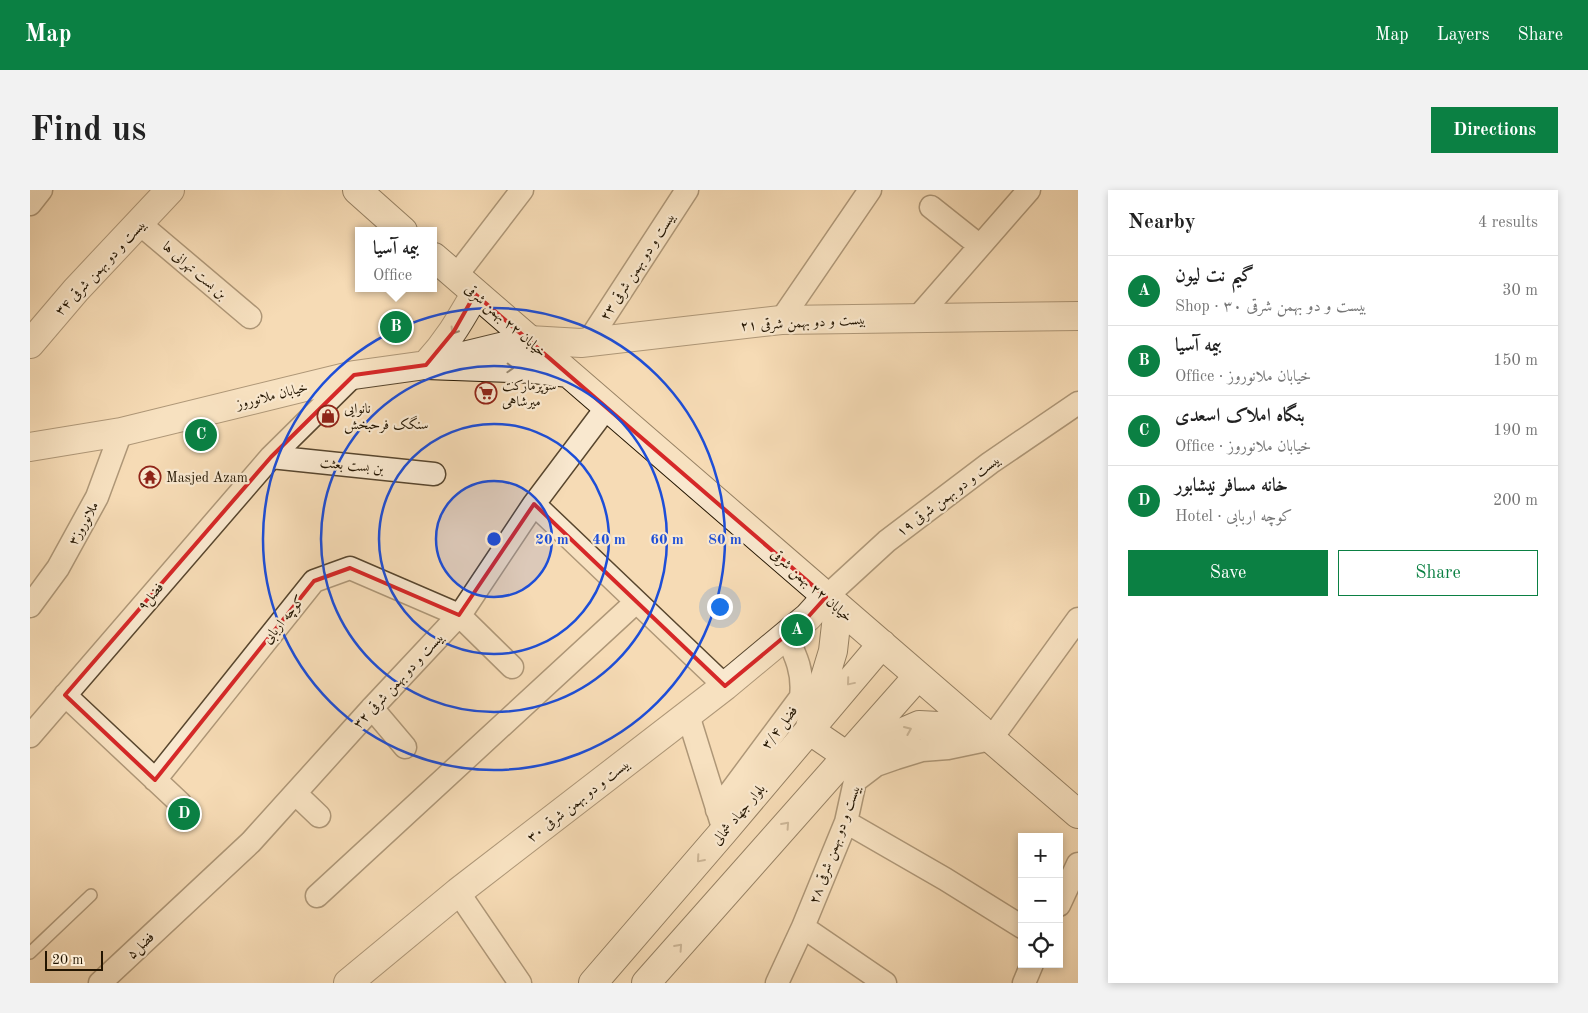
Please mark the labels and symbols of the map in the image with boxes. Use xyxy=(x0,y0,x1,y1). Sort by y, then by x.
street label: بیست و دو بهمن شرقی ۲۳ xyxy=(598,210,680,324)
street label: بیست و دو بهمن شرقی ۳۴ xyxy=(53,217,150,320)
street label: بن بست تهرانی ها xyxy=(158,239,229,304)
street label: خیابان ۲۲ بهمن شرقی xyxy=(461,282,549,361)
pin: B xyxy=(380,308,412,346)
street label: بیست و دو بهمن شرقی ۲۱ xyxy=(740,313,866,335)
one-way arrow xyxy=(450,326,460,335)
one-way arrow xyxy=(506,362,514,373)
place label: سوپرمارکت میرشاهی xyxy=(502,379,556,410)
street label: خیابان ملانوروز xyxy=(233,380,310,413)
supermarket icon: سوپرمارکت میرشاهی xyxy=(474,381,498,405)
place label: نانوایی سنگک فرحبخش xyxy=(344,402,429,434)
shop icon: نانوایی سنگک فرحبخش xyxy=(316,404,340,428)
pin: C xyxy=(185,416,217,454)
street label: بیست و دو بهمن شرقی ۱۹ xyxy=(894,452,1004,541)
street label: بن بست بعثت xyxy=(319,456,385,477)
temple icon: Masjed Azam xyxy=(138,465,162,489)
place label: Masjed Azam xyxy=(166,471,248,485)
street label: ملانوروز۳ xyxy=(66,499,102,548)
centre of rings xyxy=(485,530,503,548)
text: 20 m xyxy=(535,533,569,548)
text: 40 m xyxy=(592,533,626,548)
text: 60 m xyxy=(650,533,684,548)
text: 80 m xyxy=(708,533,742,548)
street label: خیابان ۲۲ بهمن شرقی xyxy=(767,547,855,626)
street label: فضل۹ xyxy=(135,580,169,615)
street label: کوچه اربابی xyxy=(260,593,309,648)
your location xyxy=(707,594,733,620)
pin: A xyxy=(781,611,813,649)
street label: بیست و دو بهمن شرقی ۳۲ xyxy=(351,630,448,733)
one-way arrow xyxy=(847,676,856,685)
street label: فضل ۳/۴ xyxy=(759,703,803,754)
one-way arrow xyxy=(903,725,912,736)
street label: بیست و دو بهمن شرقی ۳۰ xyxy=(525,757,634,847)
street label: بلوار جهاد شمالی xyxy=(710,781,769,848)
street label: بیست و دو بهمن شرقی ۲۸ xyxy=(807,783,865,906)
pin: D xyxy=(168,795,200,833)
one-way arrow xyxy=(781,821,790,830)
one-way arrow xyxy=(697,854,706,863)
street label: فضل۵ xyxy=(124,930,159,964)
one-way arrow xyxy=(673,943,682,952)
scale bar xyxy=(45,948,102,971)

